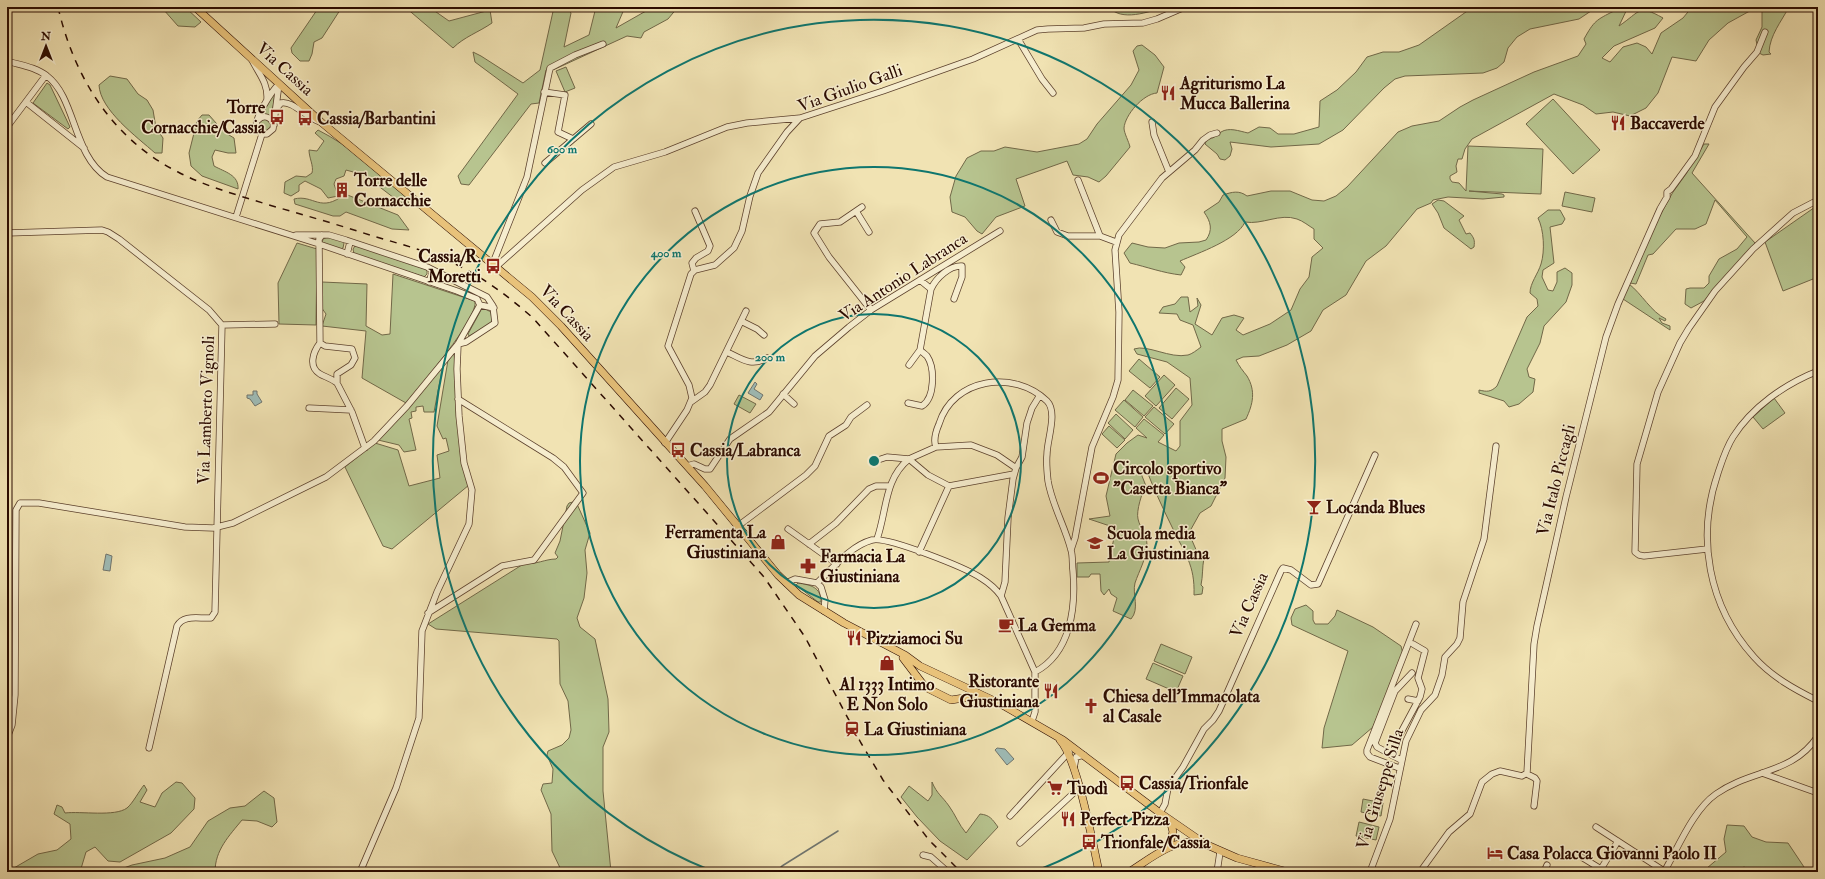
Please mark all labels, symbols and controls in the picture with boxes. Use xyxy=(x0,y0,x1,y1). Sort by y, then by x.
north arrow xyxy=(26,26,66,66)
text: N xyxy=(40,30,52,43)
street label: Via Cassia xyxy=(252,38,319,101)
street label: Via Giulio Galli xyxy=(795,59,906,117)
place label: Agriturismo La Mucca Ballerina xyxy=(1179,73,1291,114)
restaurant icon: Agriturismo La Mucca Ballerina xyxy=(1159,84,1177,102)
place label: Torre Cornacchie/Cassia xyxy=(141,97,266,138)
bus stop icon: Torre Cornacchie/Cassia xyxy=(268,108,286,126)
place label: Cassia/Barbantini xyxy=(317,108,436,129)
bus stop icon: Cassia/Barbantini xyxy=(296,109,314,127)
place label: Baccaverde xyxy=(1630,113,1705,134)
restaurant icon: Baccaverde xyxy=(1609,114,1627,132)
text: 600 m xyxy=(547,142,578,157)
place label: Torre delle Cornacchie xyxy=(353,170,432,211)
building icon: Torre delle Cornacchie xyxy=(333,181,351,199)
street label: Via Antonio Labranca xyxy=(835,227,972,326)
place label: Cassia/R. Moretti xyxy=(418,246,481,287)
text: 400 m xyxy=(650,246,682,261)
bus stop icon: Cassia/R. Moretti xyxy=(484,257,502,275)
street label: Via Cassia xyxy=(536,280,599,346)
street label: Via Lamberto Vignoli xyxy=(193,335,219,485)
text: 200 m xyxy=(755,350,786,365)
street label: Via Italo Piccagli xyxy=(1532,421,1580,538)
place label: Cassia/Labranca xyxy=(690,440,801,461)
bus stop icon: Cassia/Labranca xyxy=(669,441,687,459)
centre of rings xyxy=(867,454,881,468)
place label: Circolo sportivo "Casetta Bianca" xyxy=(1113,458,1228,499)
sports icon: Circolo sportivo "Casetta Bianca" xyxy=(1092,469,1110,487)
place label: Locanda Blues xyxy=(1326,497,1425,518)
bar icon: Locanda Blues xyxy=(1305,498,1323,516)
place label: Ferramenta La Giustiniana xyxy=(665,522,767,563)
place label: Scuola media La Giustiniana xyxy=(1107,523,1210,564)
shop icon: Ferramenta La Giustiniana xyxy=(769,533,787,551)
school or university icon: Scuola media La Giustiniana xyxy=(1086,534,1104,552)
place label: Farmacia La Giustiniana xyxy=(820,546,906,587)
pharmacy icon: Farmacia La Giustiniana xyxy=(799,557,817,575)
street label: Via Cassia xyxy=(1225,568,1273,641)
place label: La Gemma xyxy=(1018,615,1097,636)
cafe icon: La Gemma xyxy=(997,616,1015,634)
place label: Pizziamoci Su xyxy=(866,628,963,649)
restaurant icon: Pizziamoci Su xyxy=(845,629,863,647)
shop icon: Al 1333 Intimo E Non Solo xyxy=(878,654,896,672)
place label: Ristorante Giustiniana xyxy=(960,671,1040,712)
place label: Al 1333 Intimo E Non Solo xyxy=(839,674,934,715)
restaurant icon: Ristorante Giustiniana xyxy=(1042,682,1060,700)
place label: Chiesa dell'Immacolata al Casale xyxy=(1103,686,1261,727)
church icon: Chiesa dell'Immacolata al Casale xyxy=(1082,697,1100,715)
place label: La Giustiniana xyxy=(864,719,967,740)
station icon: La Giustiniana xyxy=(843,720,861,738)
street label: Via Giuseppe Silla xyxy=(1352,725,1410,852)
place label: Cassia/Trionfale xyxy=(1139,773,1249,794)
bus stop icon: Cassia/Trionfale xyxy=(1118,774,1136,792)
place label: Tuodì xyxy=(1066,778,1108,799)
supermarket icon: Tuodì xyxy=(1046,779,1064,797)
place label: Perfect Pizza xyxy=(1080,809,1170,830)
restaurant icon: Perfect Pizza xyxy=(1059,810,1077,828)
place label: Trionfale/Cassia xyxy=(1100,832,1211,853)
bus stop icon: Trionfale/Cassia xyxy=(1080,833,1098,851)
place label: Casa Polacca Giovanni Paolo II xyxy=(1507,843,1717,864)
hotel icon: Casa Polacca Giovanni Paolo II xyxy=(1486,844,1504,862)

